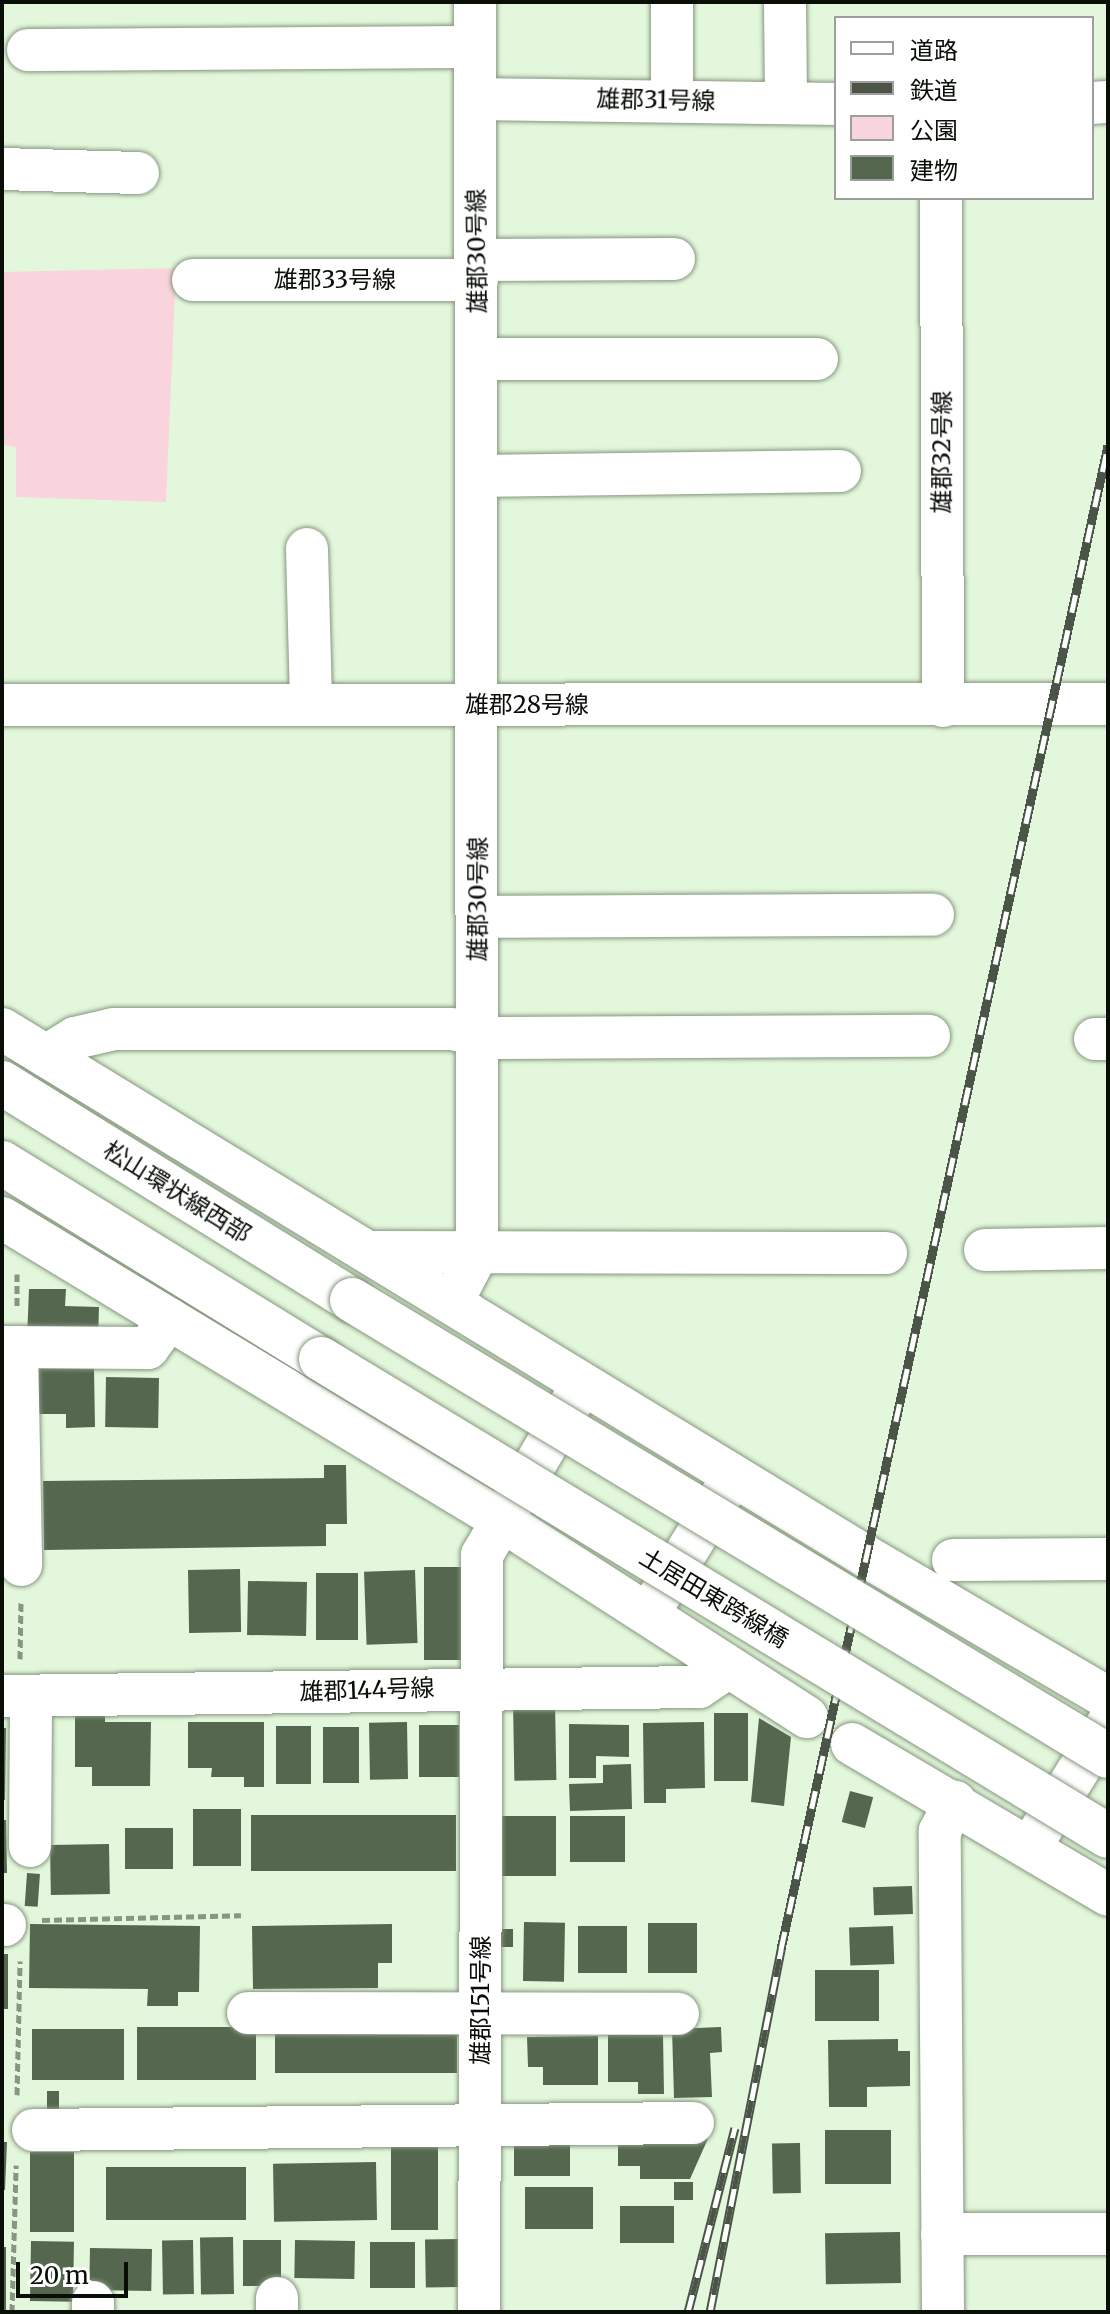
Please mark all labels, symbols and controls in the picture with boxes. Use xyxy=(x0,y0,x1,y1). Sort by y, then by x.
legend xyxy=(834,16,1094,200)
text: 道路 xyxy=(910,35,958,66)
text: 鉄道 xyxy=(910,75,958,106)
street label: 雄郡31号線 xyxy=(596,85,716,115)
text: 公園 xyxy=(910,115,958,146)
text: 建物 xyxy=(910,155,958,186)
street label: 雄郡30号線 xyxy=(462,188,492,314)
street label: 雄郡33号線 xyxy=(274,266,396,294)
street label: 雄郡32号線 xyxy=(928,390,956,514)
street label: 雄郡28号線 xyxy=(465,691,589,719)
street label: 雄郡30号線 xyxy=(464,837,492,961)
street label: 松山環状線西部 xyxy=(98,1135,256,1249)
street label: 土居田東跨線橋 xyxy=(635,1542,793,1654)
street label: 雄郡144号線 xyxy=(299,1673,435,1707)
street label: 雄郡151号線 xyxy=(467,1935,495,2065)
scale bar xyxy=(20,2246,132,2296)
text: 20 m xyxy=(30,2260,89,2291)

